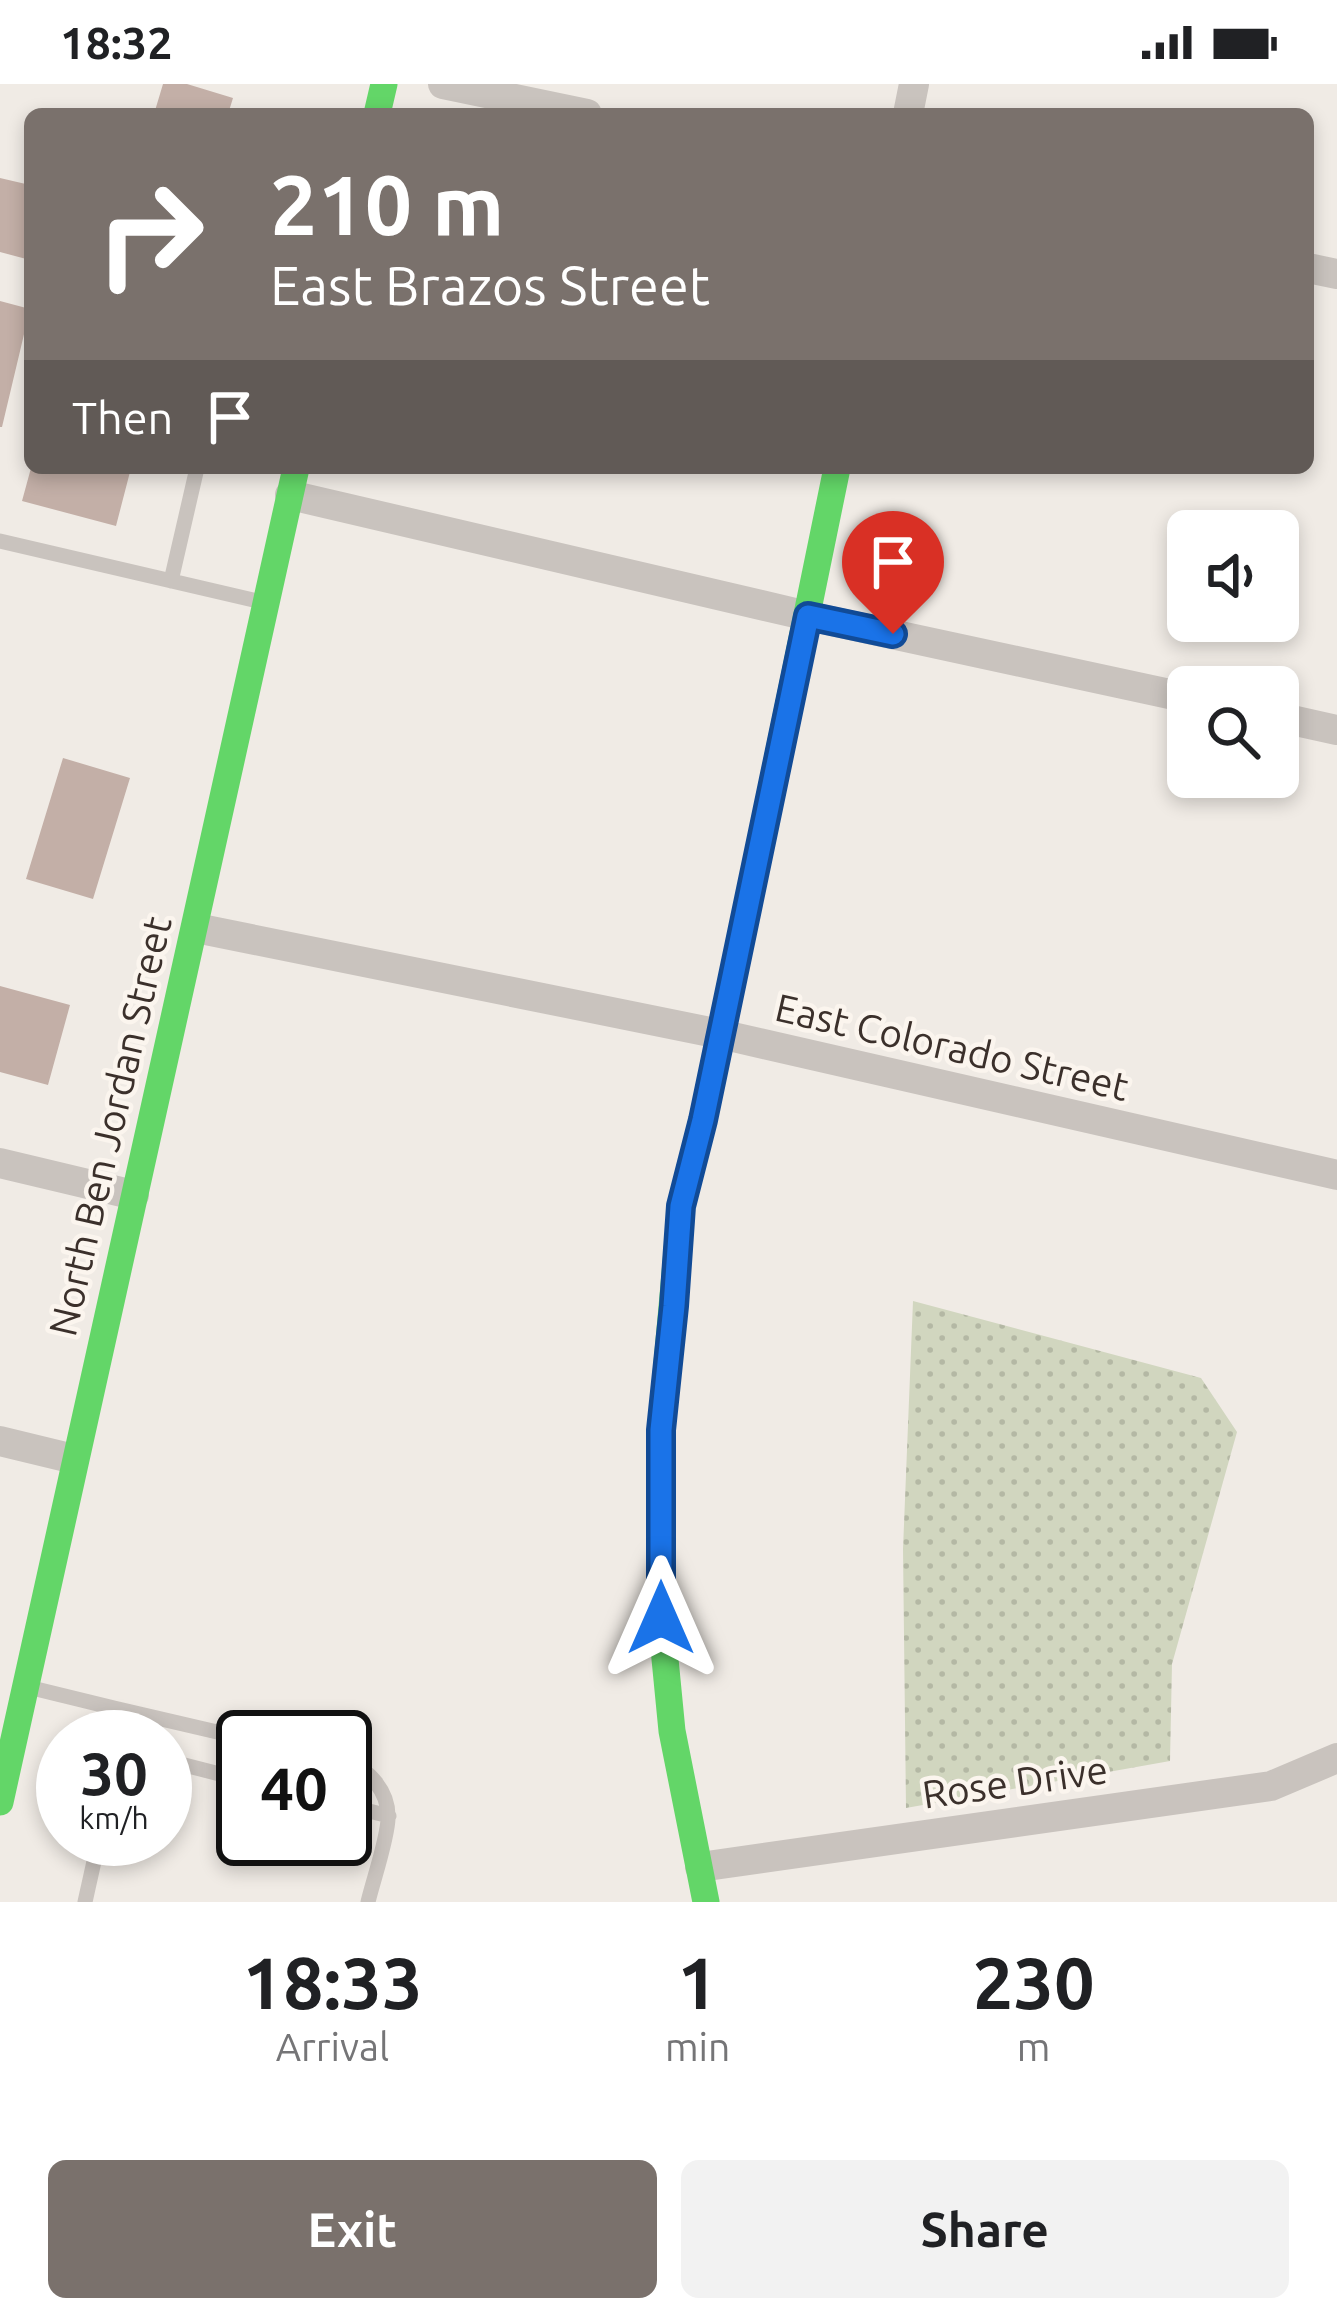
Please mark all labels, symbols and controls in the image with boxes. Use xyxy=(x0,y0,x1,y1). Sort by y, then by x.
text: 18:32 xyxy=(60,17,173,68)
icon: right xyxy=(72,156,228,312)
text: 210 m xyxy=(270,157,504,251)
text: East Brazos Street xyxy=(270,255,710,315)
icon: arrive xyxy=(197,384,263,450)
text: Then xyxy=(72,392,173,443)
map controls xyxy=(1167,510,1299,798)
button: sound xyxy=(1167,510,1299,642)
pin xyxy=(842,511,944,634)
icon: arrive xyxy=(860,529,926,595)
button: search xyxy=(1167,666,1299,798)
street label: North Ben Jordan Street xyxy=(40,912,179,1340)
street label: East Colorado Street xyxy=(771,985,1133,1108)
position arrow xyxy=(598,1555,724,1681)
speed limit sign: 40 xyxy=(216,1710,372,1866)
text: 30 xyxy=(80,1739,148,1806)
street label: Rose Drive xyxy=(920,1747,1110,1816)
text: km/h xyxy=(79,1801,149,1835)
text: 18:33 xyxy=(242,1942,423,2023)
text: 1 xyxy=(677,1942,718,2023)
text: 230 xyxy=(973,1942,1095,2023)
text: Arrival xyxy=(276,2025,389,2068)
text: min xyxy=(665,2025,730,2068)
text: m xyxy=(1017,2025,1050,2068)
button: Exit xyxy=(48,2160,657,2298)
button: Share xyxy=(681,2160,1289,2298)

